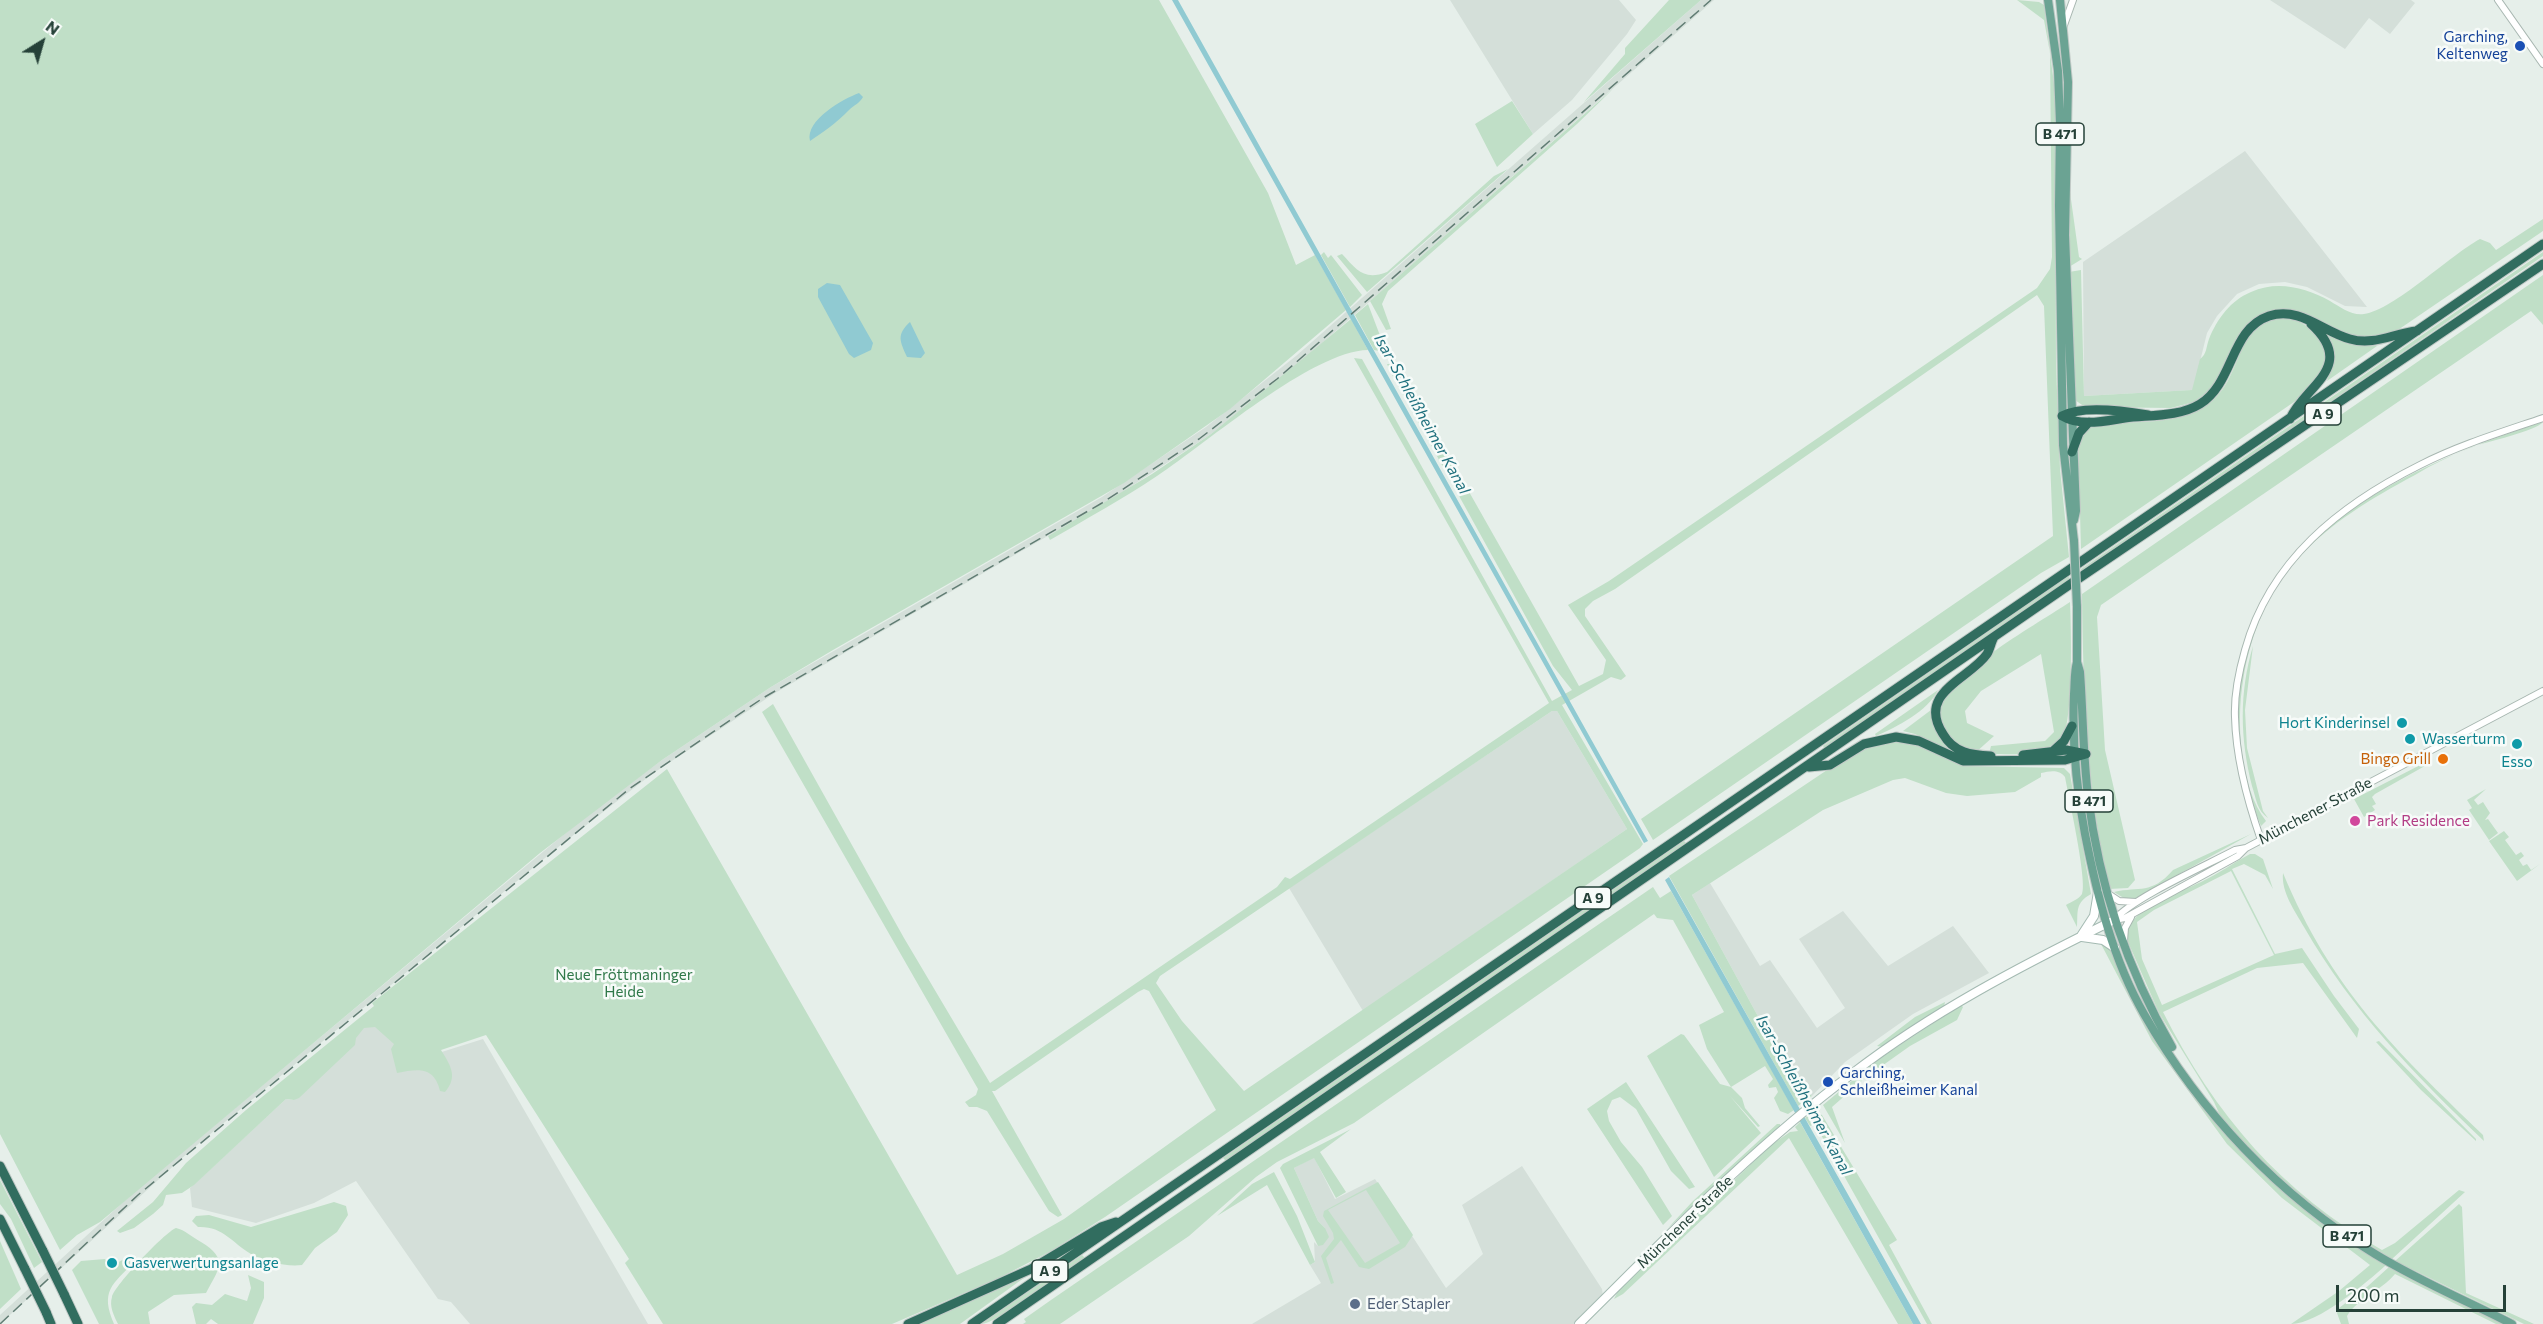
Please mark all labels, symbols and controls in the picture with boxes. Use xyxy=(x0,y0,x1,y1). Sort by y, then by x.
north arrow xyxy=(12,12,72,72)
text: N xyxy=(43,16,64,38)
place label: Garching, Keltenweg xyxy=(2437,28,2508,63)
marker: Garching, Keltenweg xyxy=(2513,39,2527,53)
road number: B 471 xyxy=(2036,123,2084,145)
water label: Isar-Schleißheimer Kanal xyxy=(1370,330,1474,498)
road number: A 9 xyxy=(2305,403,2341,425)
place label: Hort Kinderinsel xyxy=(2279,714,2390,732)
marker: Hort Kinderinsel xyxy=(2395,716,2409,730)
place label: Wasserturm xyxy=(2422,730,2505,748)
marker: Wasserturm xyxy=(2403,732,2417,746)
marker: Esso xyxy=(2510,737,2524,751)
place label: Bingo Grill xyxy=(2361,750,2431,768)
marker: Bingo Grill xyxy=(2436,752,2450,766)
place label: Esso xyxy=(2501,753,2533,771)
street label: Münchener Straße xyxy=(2255,773,2375,849)
road number: B 471 xyxy=(2065,790,2113,812)
place label: Park Residence xyxy=(2367,812,2470,830)
marker: Park Residence xyxy=(2348,814,2362,828)
road number: A 9 xyxy=(1575,887,1611,909)
park label: Neue Fröttmaninger Heide xyxy=(555,966,693,1001)
water label: Isar-Schleißheimer Kanal xyxy=(1752,1011,1856,1179)
place label: Garching, Schleißheimer Kanal xyxy=(1840,1064,1978,1099)
marker: Garching, Schleißheimer Kanal xyxy=(1821,1075,1835,1089)
street label: Münchener Straße xyxy=(1633,1172,1737,1272)
road number: B 471 xyxy=(2323,1225,2371,1247)
place label: Gasverwertungsanlage xyxy=(124,1254,279,1272)
marker: Gasverwertungsanlage xyxy=(105,1256,119,1270)
road number: A 9 xyxy=(1032,1260,1068,1282)
scale bar xyxy=(2339,1273,2508,1311)
text: 200 m xyxy=(2347,1284,2400,1306)
place label: Eder Stapler xyxy=(1367,1295,1451,1313)
marker: Eder Stapler xyxy=(1348,1297,1362,1311)

